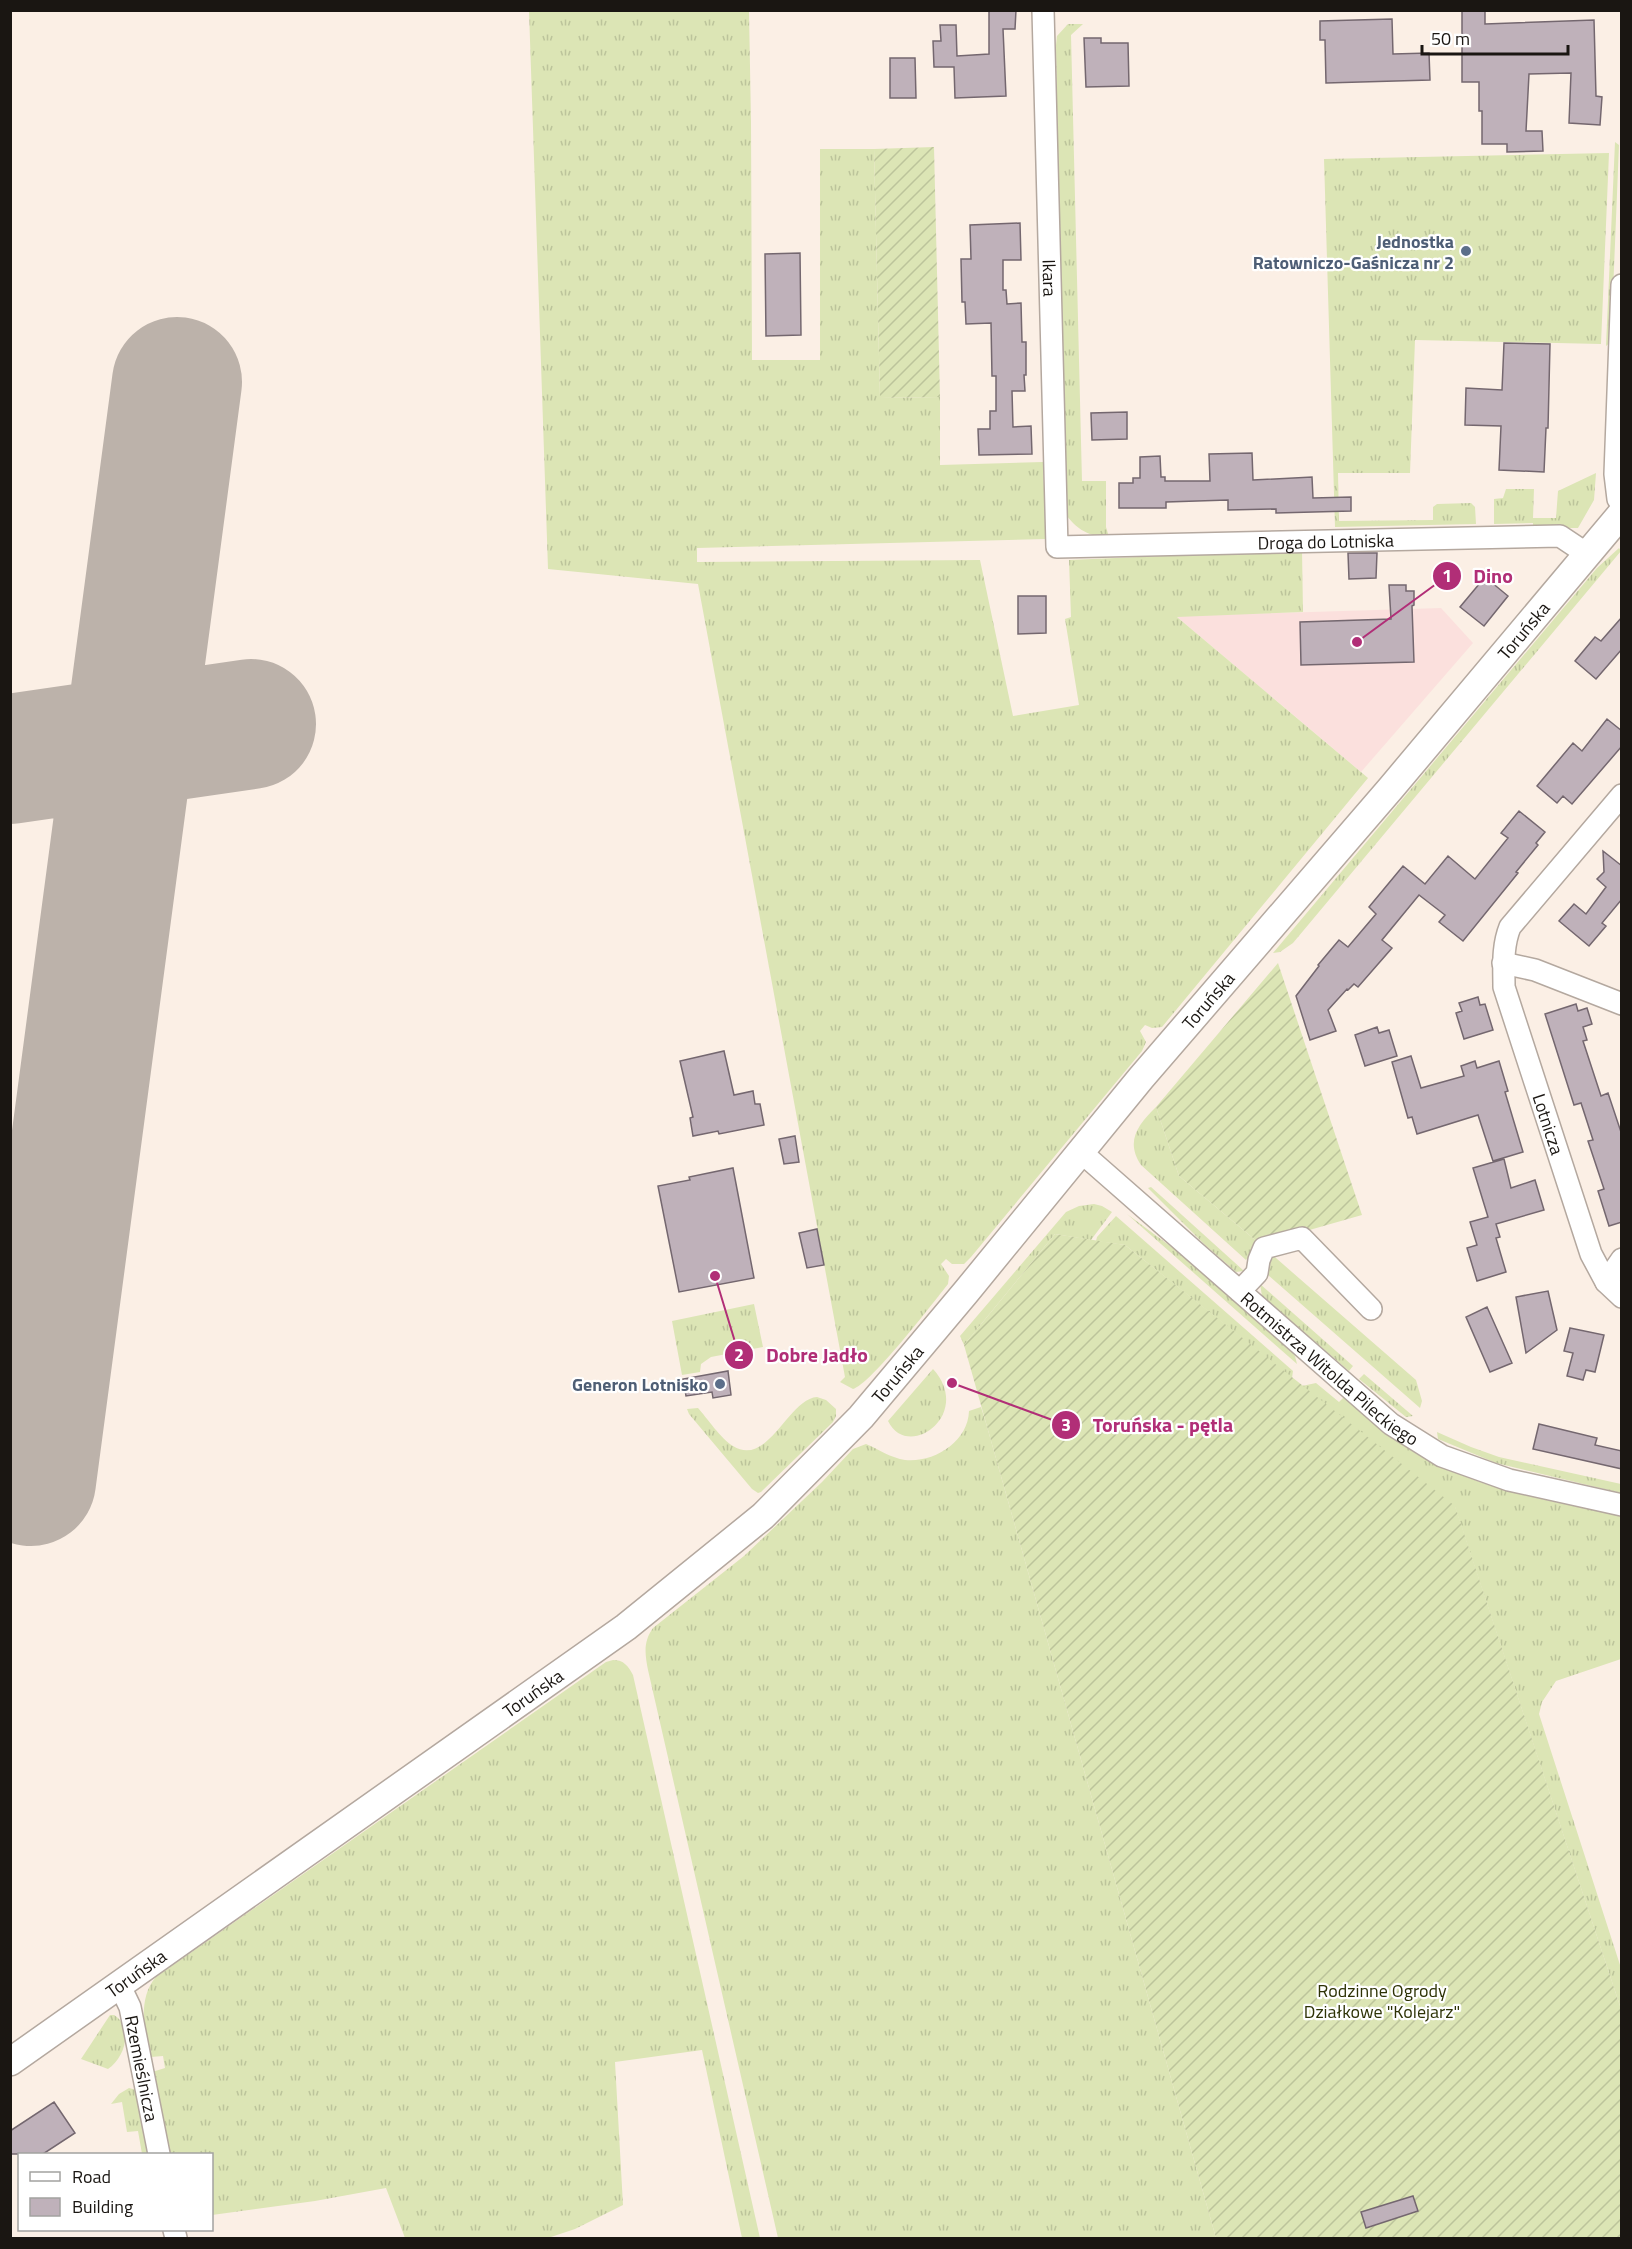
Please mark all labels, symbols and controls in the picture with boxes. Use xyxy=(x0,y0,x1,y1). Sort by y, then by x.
scale bar xyxy=(1422,18,1568,56)
text: 50 m xyxy=(1431,25,1470,52)
place label: Jednostka Ratowniczo-Gaśnicza nr 2 xyxy=(1253,228,1454,276)
marker: Jednostka Ratowniczo-Gaśnicza nr 2 xyxy=(1459,244,1473,258)
street label: Ikara xyxy=(1036,259,1064,297)
street label: Droga do Lotniska xyxy=(1257,526,1394,556)
callout: Dino xyxy=(1432,557,1525,595)
text: Dino xyxy=(1473,560,1513,591)
text: 1 xyxy=(1442,562,1452,589)
street label: Toruńska xyxy=(1491,595,1556,666)
street label: Toruńska xyxy=(1175,965,1241,1035)
street label: Lotnicza xyxy=(1526,1090,1571,1158)
street label: Rotmistrza Witolda Pileckiego xyxy=(1235,1285,1424,1452)
callout: Dobre Jadło xyxy=(724,1336,880,1374)
text: Dobre Jadło xyxy=(766,1339,868,1370)
street label: Toruńska xyxy=(865,1339,930,1409)
text: 2 xyxy=(734,1341,744,1368)
place label: Generon Lotnisko xyxy=(572,1371,708,1398)
marker: Generon Lotnisko xyxy=(713,1377,727,1391)
callout: Toruńska - pętla xyxy=(1051,1406,1245,1444)
text: Toruńska - pętla xyxy=(1093,1409,1233,1440)
text: 3 xyxy=(1061,1411,1071,1438)
street label: Toruńska xyxy=(497,1662,569,1724)
street label: Toruńska xyxy=(100,1942,172,2004)
park label: Rodzinne Ogrody Działkowe "Kolejarz" xyxy=(1304,1977,1460,2025)
street label: Rzemieślnicza xyxy=(118,2013,166,2124)
legend xyxy=(18,2153,213,2231)
text: Road xyxy=(72,2163,111,2190)
text: Building xyxy=(72,2193,133,2220)

